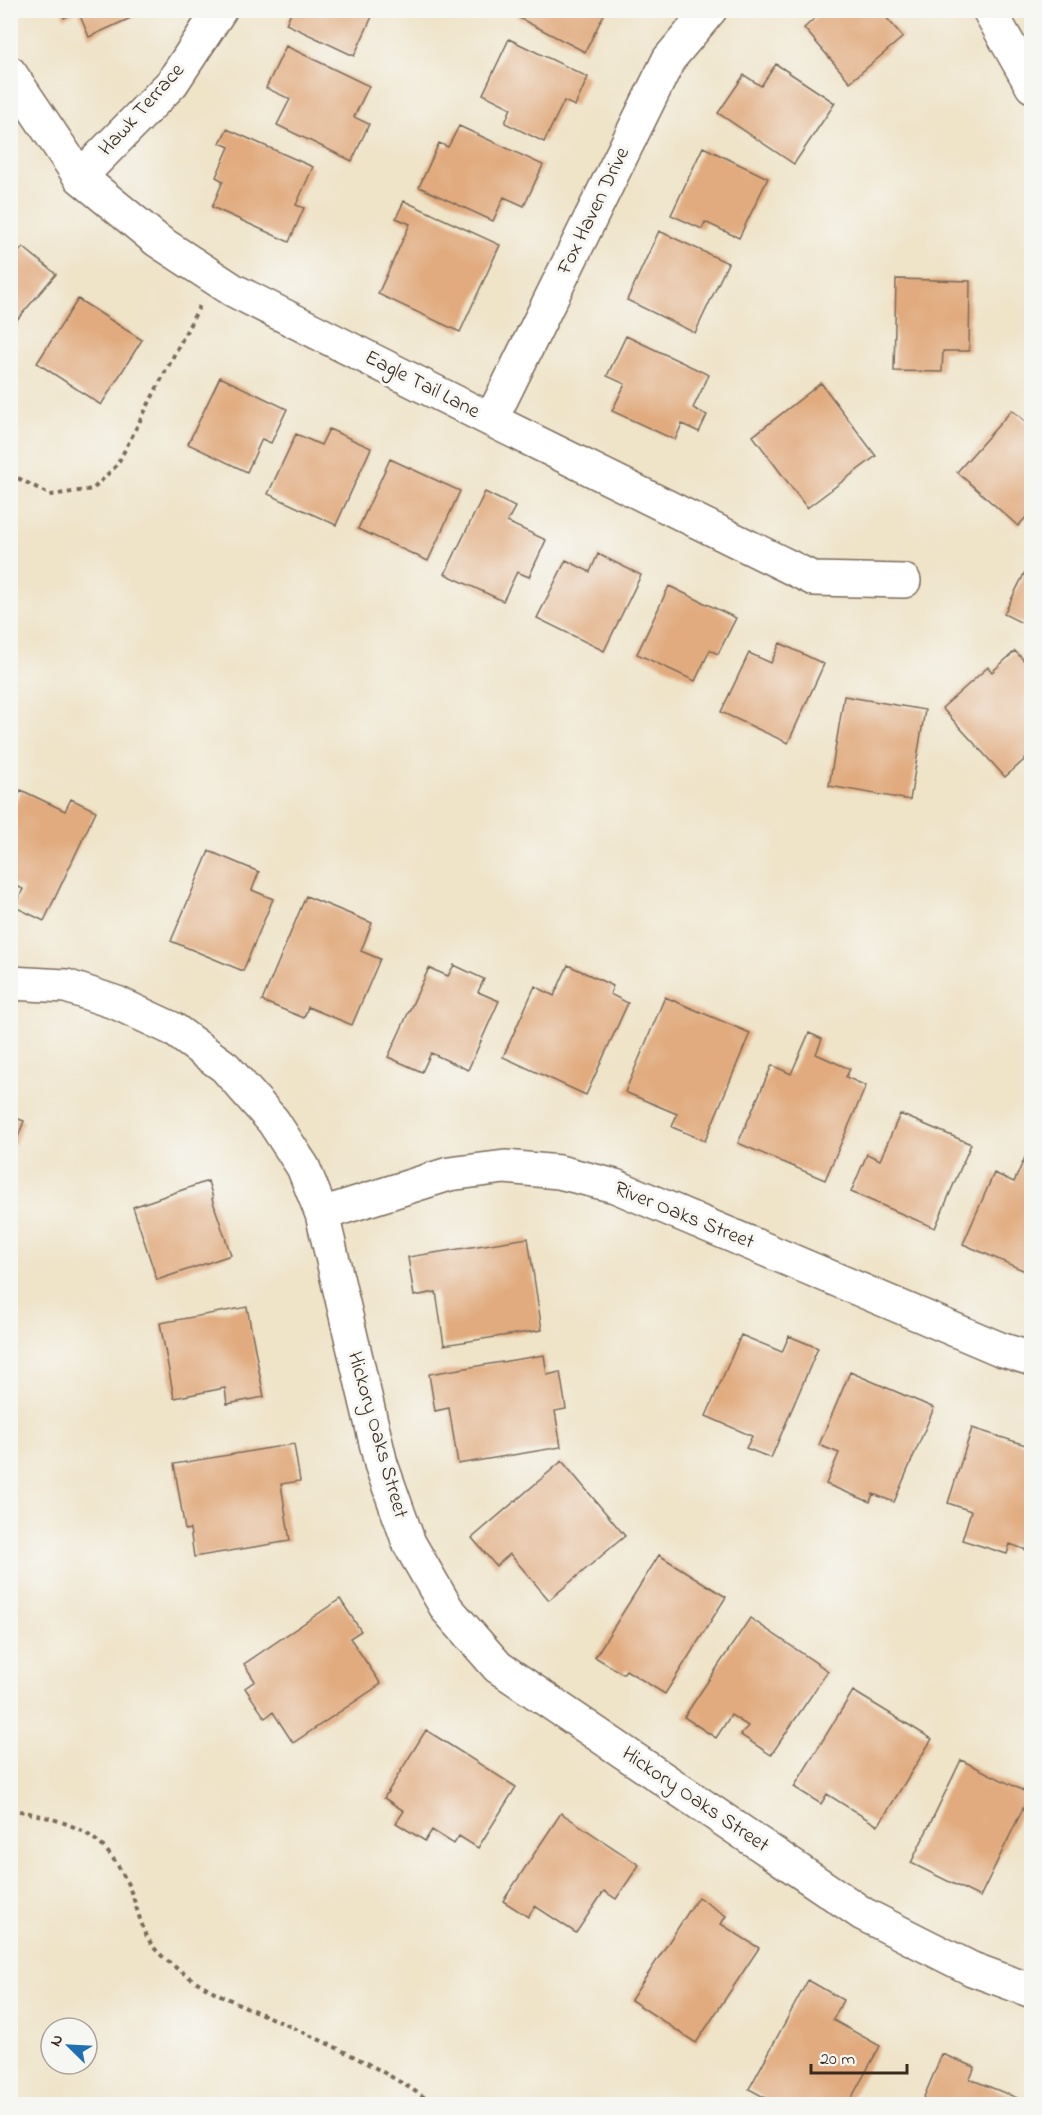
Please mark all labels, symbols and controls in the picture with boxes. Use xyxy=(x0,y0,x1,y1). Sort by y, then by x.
street label: Hawk Terrace xyxy=(92,56,192,163)
street label: Fox Haven Drive xyxy=(550,142,638,281)
street label: Eagle Tail Lane xyxy=(358,343,485,429)
street label: River Oaks Street xyxy=(610,1174,758,1258)
street label: Hickory Oaks Street xyxy=(337,1348,415,1522)
street label: Hickory Oaks Street xyxy=(614,1739,775,1862)
north arrow xyxy=(39,2016,99,2076)
text: N xyxy=(44,2031,70,2051)
scale bar xyxy=(811,2037,907,2075)
text: 20 m xyxy=(820,2047,855,2073)

